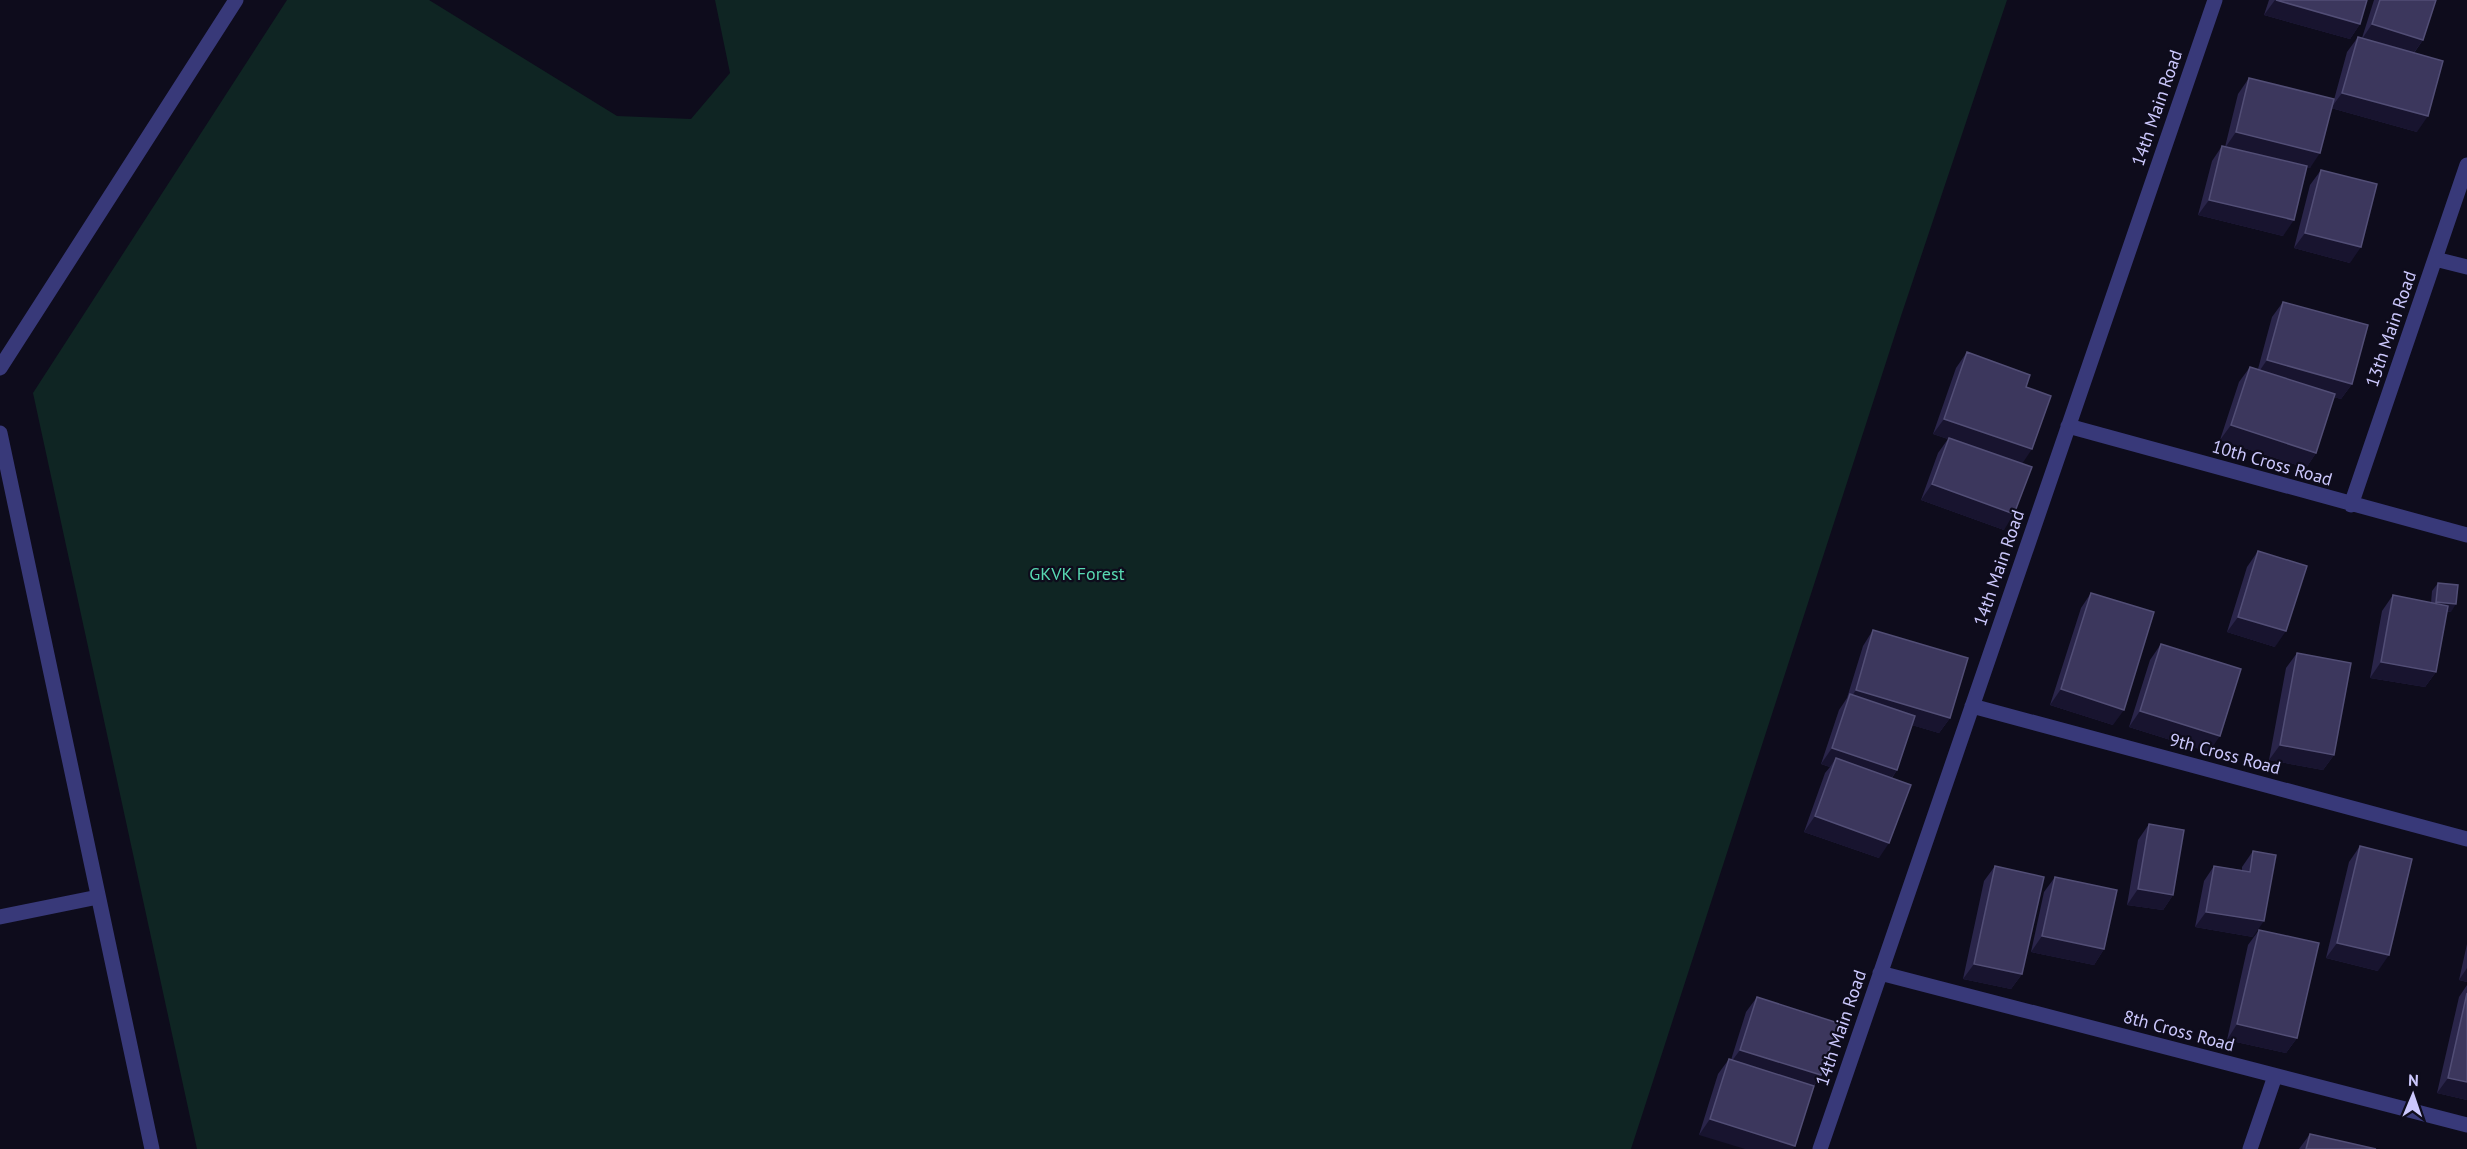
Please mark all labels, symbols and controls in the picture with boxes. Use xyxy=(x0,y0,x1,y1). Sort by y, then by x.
street label: 14th Main Road xyxy=(2126,47,2187,169)
street label: 13th Main Road xyxy=(2360,268,2421,390)
street label: 10th Cross Road xyxy=(2209,434,2335,491)
street label: 14th Main Road xyxy=(1968,507,2029,629)
park label: GKVK Forest xyxy=(1029,562,1125,585)
street label: 9th Cross Road xyxy=(2167,728,2283,779)
street label: 14th Main Road xyxy=(1810,967,1871,1089)
street label: 8th Cross Road xyxy=(2121,1005,2237,1056)
north arrow xyxy=(2383,1065,2443,1125)
text: N xyxy=(2408,1070,2419,1090)

